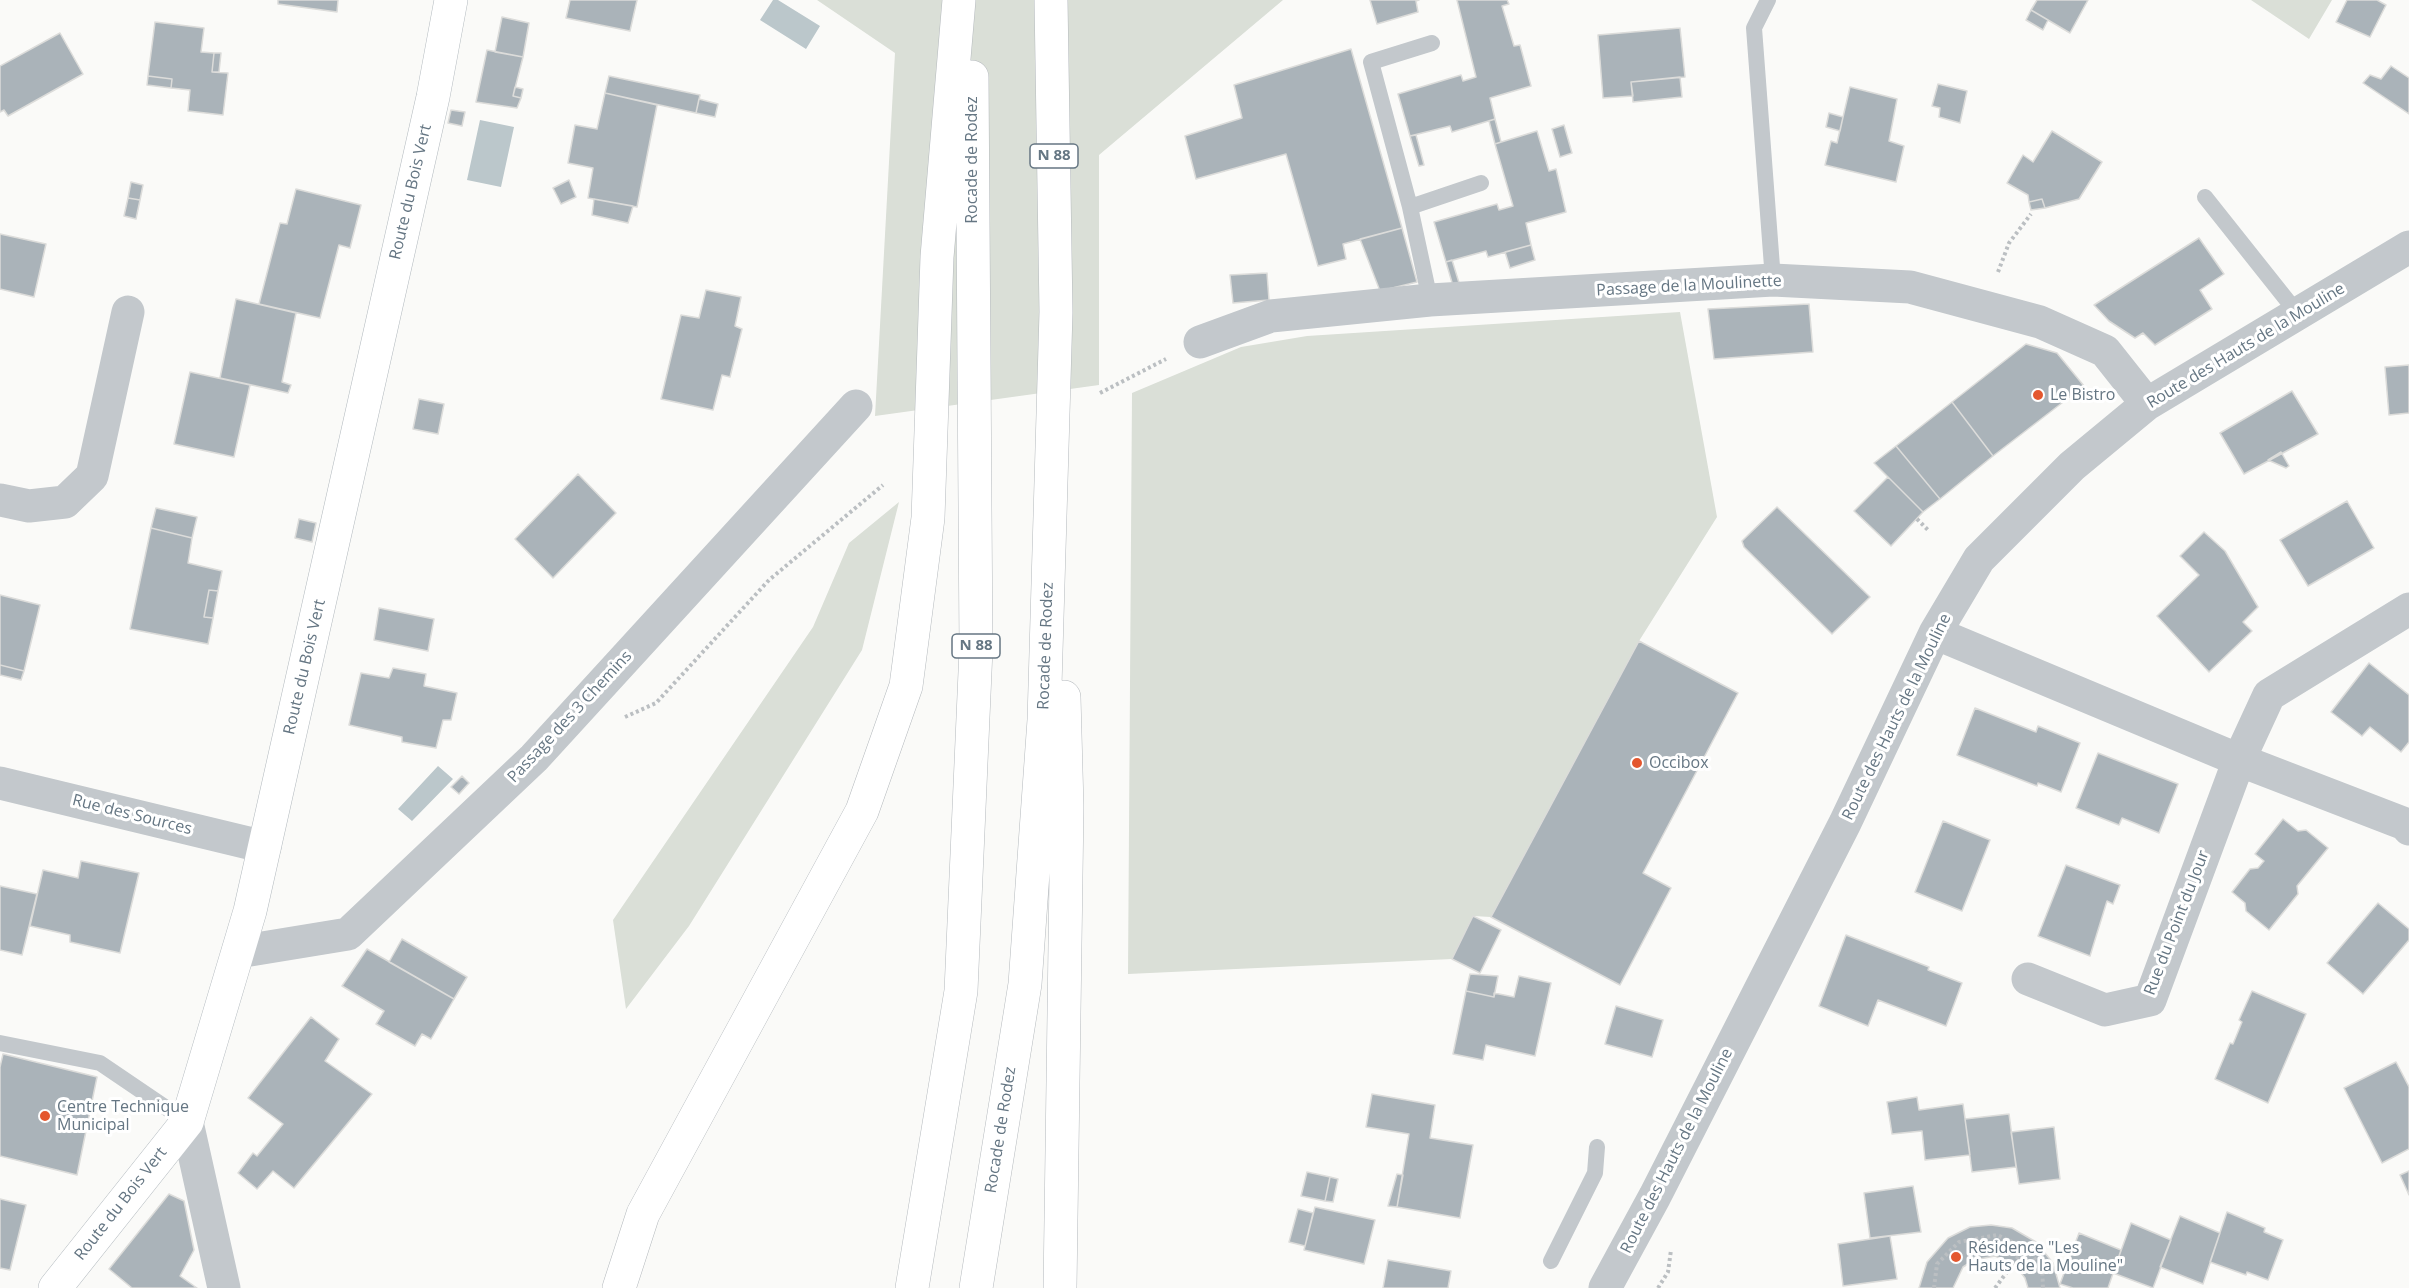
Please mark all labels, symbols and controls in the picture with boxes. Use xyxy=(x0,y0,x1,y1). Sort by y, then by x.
street label: Rocade de Rodez xyxy=(962,96,982,224)
street label: Route du Bois Vert xyxy=(386,122,436,262)
road number: N 88 xyxy=(1030,144,1078,168)
street label: Passage de la Moulinette xyxy=(1596,272,1782,300)
street label: Route des Hauts de la Mouline xyxy=(2144,279,2348,413)
place label: Le Bistro xyxy=(2050,385,2115,405)
marker: Le Bistro xyxy=(2031,388,2045,402)
street label: Rocade de Rodez xyxy=(1034,582,1058,710)
street label: Route du Bois Vert xyxy=(280,597,330,737)
street label: Route des Hauts de la Mouline xyxy=(1839,611,1955,823)
road number: N 88 xyxy=(952,634,1000,658)
street label: Passage des 3 Chemins xyxy=(504,647,636,787)
place label: Occibox xyxy=(1649,753,1709,773)
marker: Occibox xyxy=(1630,756,1644,770)
street label: Rue des Sources xyxy=(70,791,194,839)
street label: Rue du Point du Jour xyxy=(2141,848,2213,998)
street label: Route des Hauts de la Mouline xyxy=(1617,1045,1737,1257)
street label: Rocade de Rodez xyxy=(982,1065,1020,1195)
place label: Centre Technique Municipal xyxy=(57,1097,189,1135)
marker: Centre Technique Municipal xyxy=(38,1109,52,1123)
street label: Route du Bois Vert xyxy=(71,1144,171,1264)
place label: Résidence "Les Hauts de la Mouline" xyxy=(1968,1238,2123,1276)
marker: Résidence "Les Hauts de la Mouline" xyxy=(1949,1250,1963,1264)

